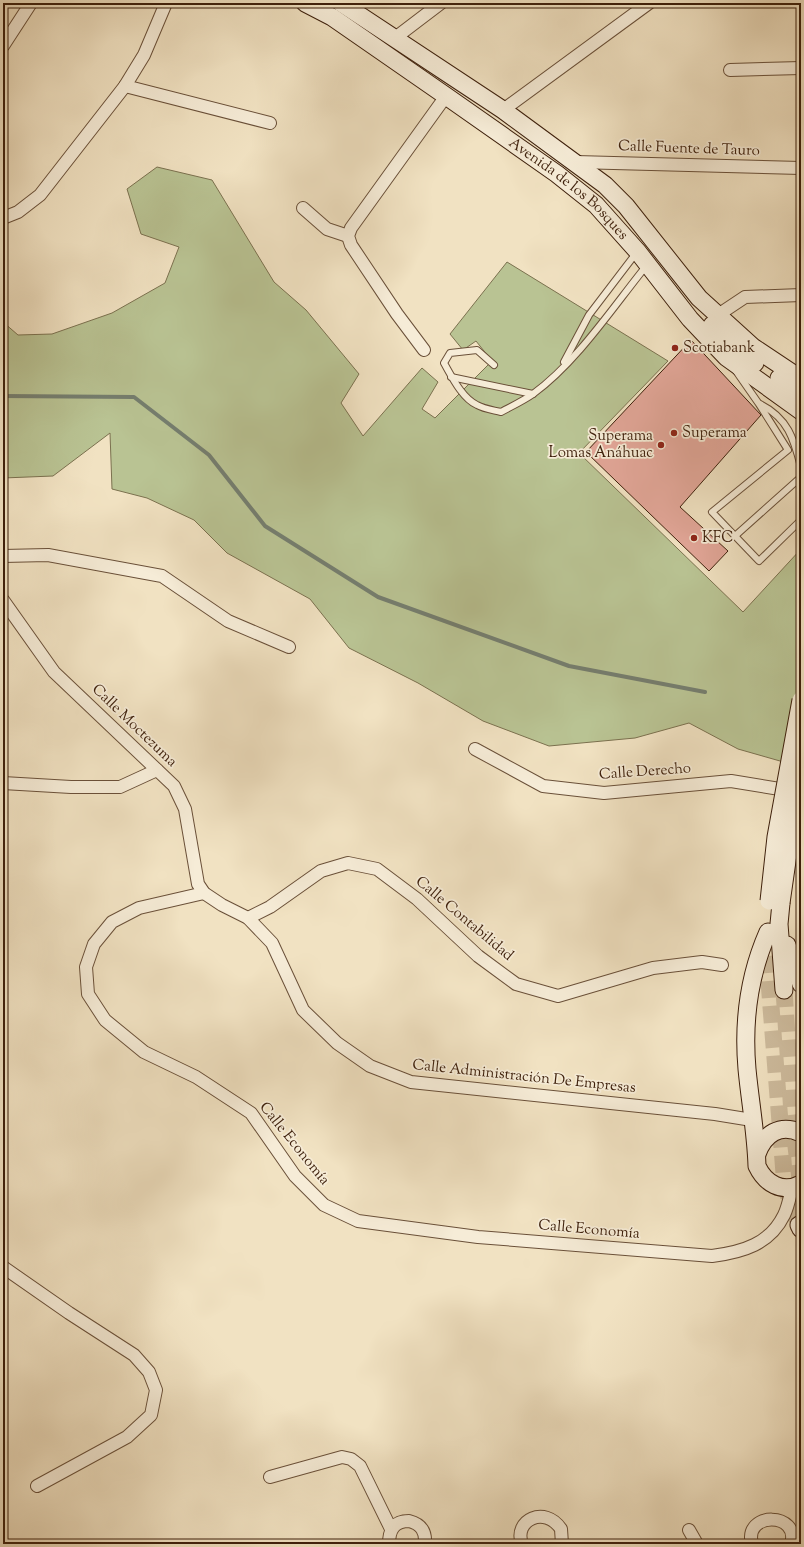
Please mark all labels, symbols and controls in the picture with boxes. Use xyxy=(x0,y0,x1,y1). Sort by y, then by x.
street label: Avenida de los Bosques xyxy=(504,133,633,245)
street label: Calle Fuente de Tauro xyxy=(618,136,760,162)
place label: Scotiabank xyxy=(683,338,755,359)
marker: Scotiabank xyxy=(670,343,680,353)
place label: Superama xyxy=(682,423,747,444)
place label: Superama Lomas Anáhuac xyxy=(549,426,653,464)
marker: Superama xyxy=(669,428,679,438)
marker: Superama Lomas Anáhuac xyxy=(656,440,666,450)
place label: KFC xyxy=(702,528,733,549)
marker: KFC xyxy=(689,533,699,543)
street label: Calle Moctezuma xyxy=(87,680,181,772)
street label: Calle Derecho xyxy=(598,758,692,786)
street label: Calle Contabilidad xyxy=(410,872,518,967)
street label: Calle Administración De Empresas xyxy=(411,1055,637,1099)
street label: Calle Economía xyxy=(254,1098,334,1190)
street label: Calle Economía xyxy=(537,1215,641,1245)

